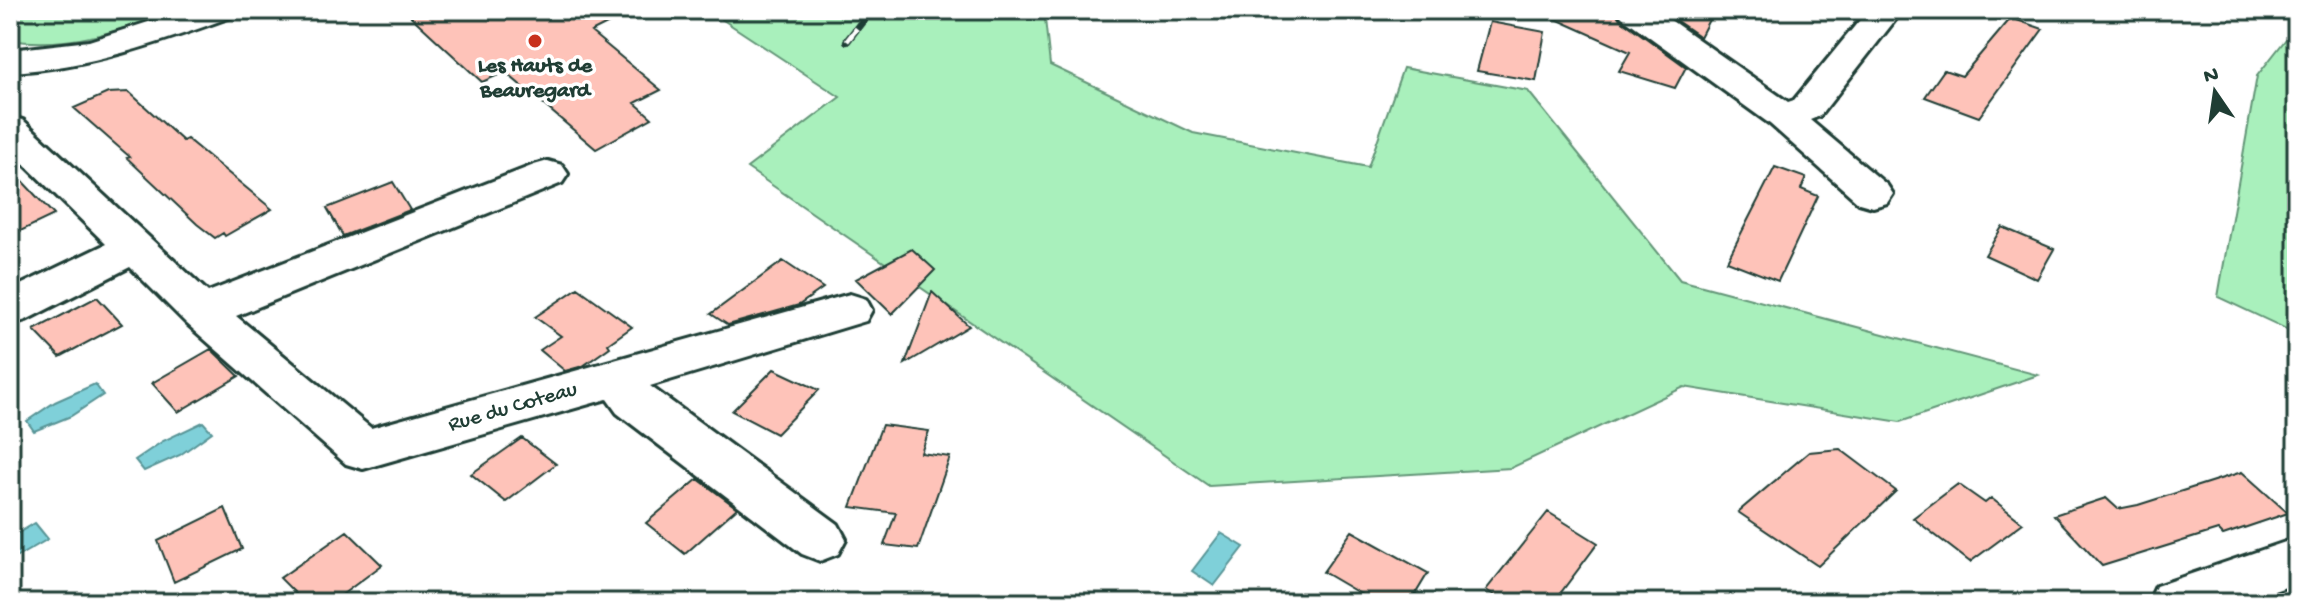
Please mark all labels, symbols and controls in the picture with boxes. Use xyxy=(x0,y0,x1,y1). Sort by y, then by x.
marker: Les Hauts de Beauregard xyxy=(526,32,544,50)
north arrow xyxy=(2175,52,2255,132)
place label: Les Hauts de Beauregard xyxy=(478,54,593,105)
text: N xyxy=(2201,62,2221,91)
street label: Rue du Coteau xyxy=(445,377,581,439)

